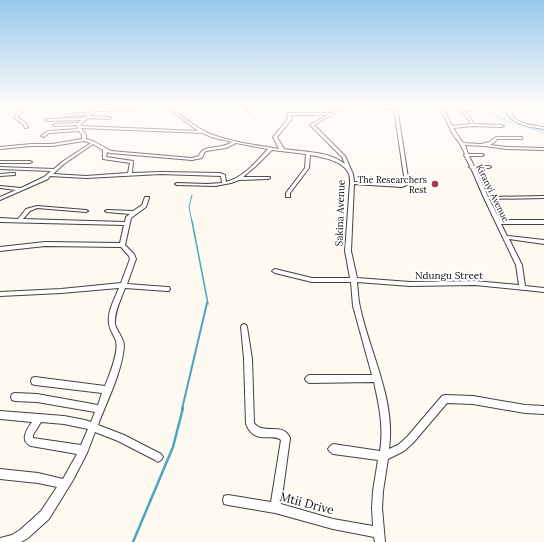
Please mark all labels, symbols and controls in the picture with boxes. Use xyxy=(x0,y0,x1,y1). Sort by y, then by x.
street label: Kiranyi Avenue xyxy=(474,162,512,224)
place label: The Researchers Rest xyxy=(358,174,428,195)
street label: Sakina Avenue xyxy=(332,179,348,247)
marker: The Researchers Rest xyxy=(430,179,440,189)
street label: Ndungu Street xyxy=(415,269,483,282)
street label: Mtii Drive xyxy=(278,489,336,518)

